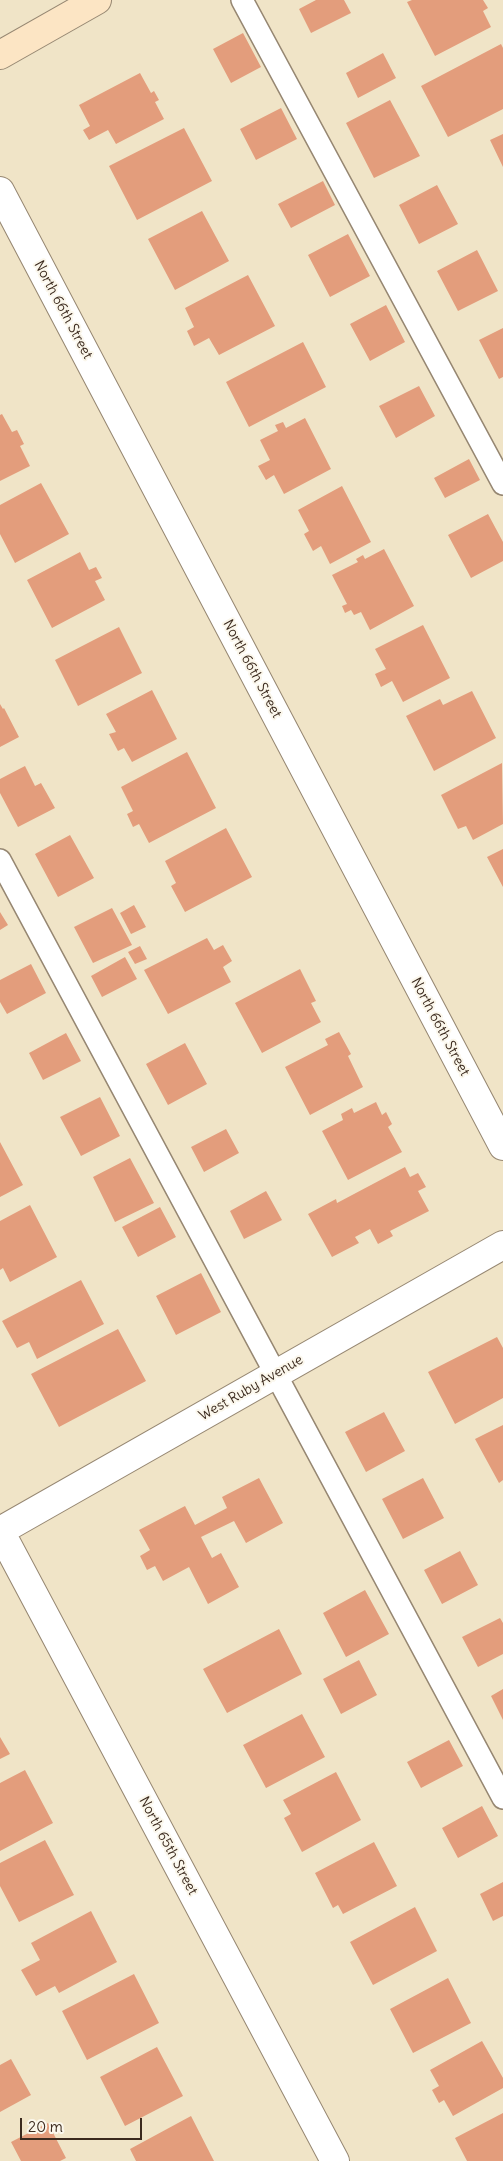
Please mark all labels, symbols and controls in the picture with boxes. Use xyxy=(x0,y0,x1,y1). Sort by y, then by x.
street label: North 66th Street xyxy=(30,258,96,362)
street label: North 66th Street xyxy=(219,617,285,721)
street label: North 66th Street xyxy=(407,975,473,1079)
street label: West Ruby Avenue xyxy=(196,1351,306,1425)
street label: North 65th Street xyxy=(135,1794,201,1898)
scale bar xyxy=(22,2108,145,2140)
text: 20 m xyxy=(28,2117,63,2136)

